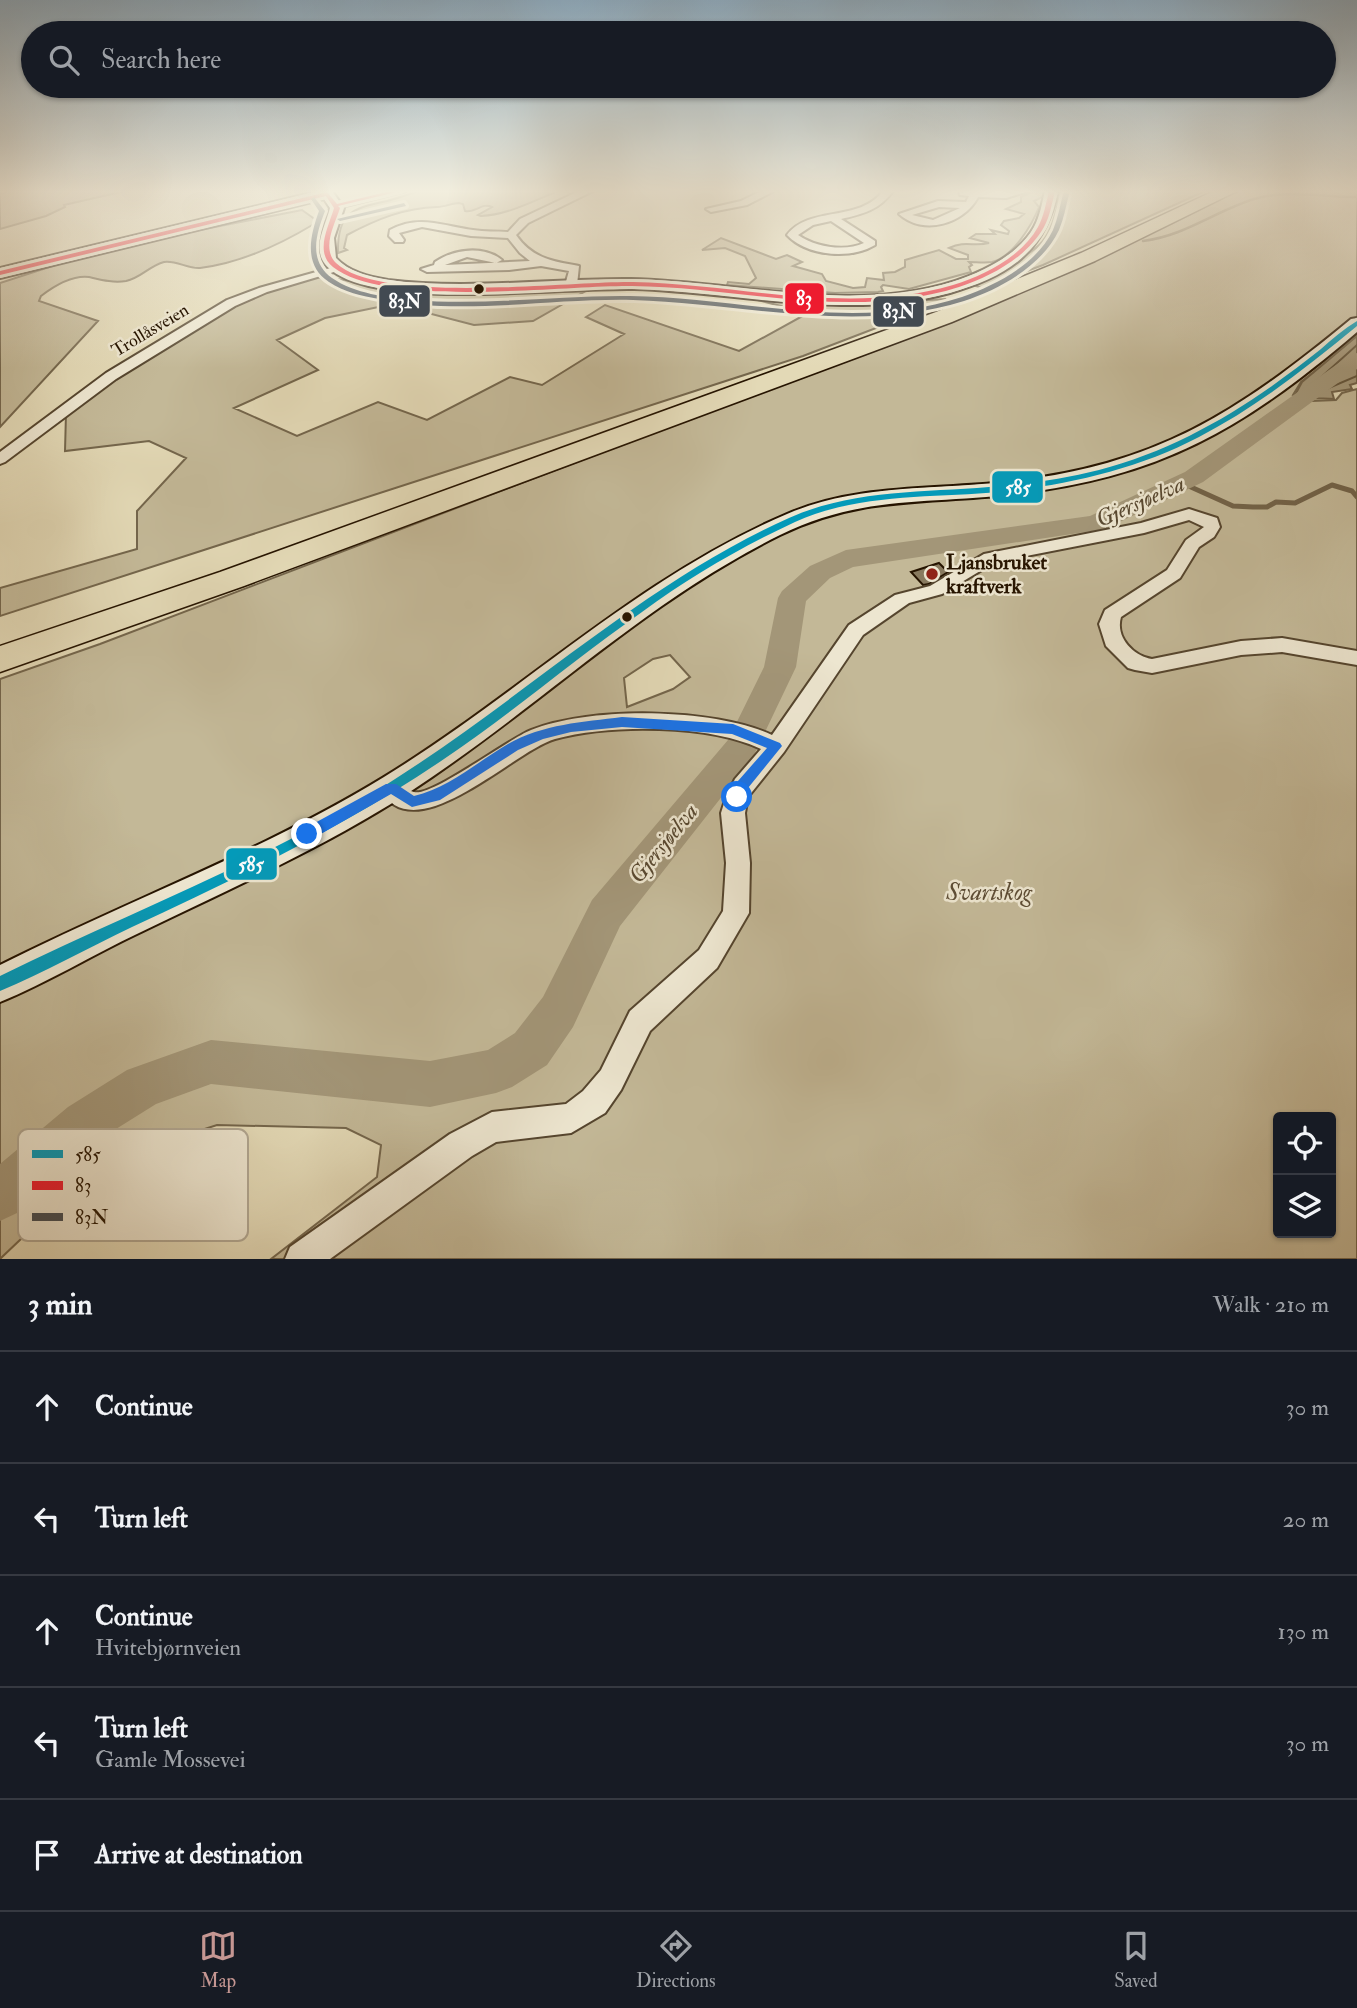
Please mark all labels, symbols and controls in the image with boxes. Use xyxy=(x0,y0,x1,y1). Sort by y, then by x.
search box xyxy=(21,21,1336,98)
icon: search xyxy=(45,41,83,79)
text: Search here xyxy=(101,44,221,76)
unlabelled marker xyxy=(472,282,486,296)
line badge: 83 xyxy=(784,282,825,315)
line badge: 83N xyxy=(378,284,431,318)
text: 83 xyxy=(796,287,812,311)
text: 83N xyxy=(388,290,423,314)
line badge: 83N xyxy=(872,295,925,328)
street label: Trollåsveien xyxy=(107,298,193,362)
text: 83N xyxy=(882,300,917,324)
water label: Gjersjøelva xyxy=(1091,469,1189,534)
line badge: 585 xyxy=(991,470,1044,504)
text: 585 xyxy=(1005,476,1031,500)
place label: Ljansbruket kraftverk xyxy=(945,549,1047,600)
marker: Ljansbruket kraftverk xyxy=(924,566,940,582)
unlabelled marker xyxy=(620,610,634,624)
route start xyxy=(721,781,752,812)
water label: Gjersjøelva xyxy=(622,797,705,889)
route end xyxy=(291,818,322,849)
line badge: 585 xyxy=(225,847,278,881)
text: 585 xyxy=(238,853,264,877)
park label: Svartskog xyxy=(945,877,1033,908)
map controls xyxy=(1273,1112,1336,1238)
button: locate xyxy=(1273,1112,1336,1175)
legend xyxy=(18,1129,248,1241)
text: 585 xyxy=(75,1143,101,1167)
text: 83 xyxy=(75,1174,91,1198)
button: layers xyxy=(1273,1175,1336,1238)
text: 83N xyxy=(75,1206,108,1230)
text: 3 min xyxy=(28,1286,93,1323)
text: Walk · 210 m xyxy=(1213,1290,1329,1319)
icon: ahead xyxy=(28,1388,66,1426)
text: Continue xyxy=(95,1391,193,1423)
text: 30 m xyxy=(1286,1393,1329,1422)
icon: left xyxy=(28,1500,66,1538)
text: Turn left xyxy=(95,1503,188,1535)
text: 20 m xyxy=(1283,1505,1329,1534)
text: Continue xyxy=(95,1601,193,1633)
icon: ahead xyxy=(28,1612,66,1650)
text: 130 m xyxy=(1277,1617,1329,1646)
text: Hvitebjørnveien xyxy=(95,1633,241,1662)
text: Turn left xyxy=(95,1713,188,1745)
icon: left xyxy=(28,1724,66,1762)
text: 30 m xyxy=(1286,1729,1329,1758)
text: Gamle Mossevei xyxy=(95,1745,246,1774)
icon: arrive xyxy=(28,1836,66,1874)
text: Arrive at destination xyxy=(95,1839,303,1871)
tab: Map xyxy=(199,1927,237,1993)
tab: Directions xyxy=(636,1927,716,1993)
tab: Saved xyxy=(1114,1927,1158,1993)

